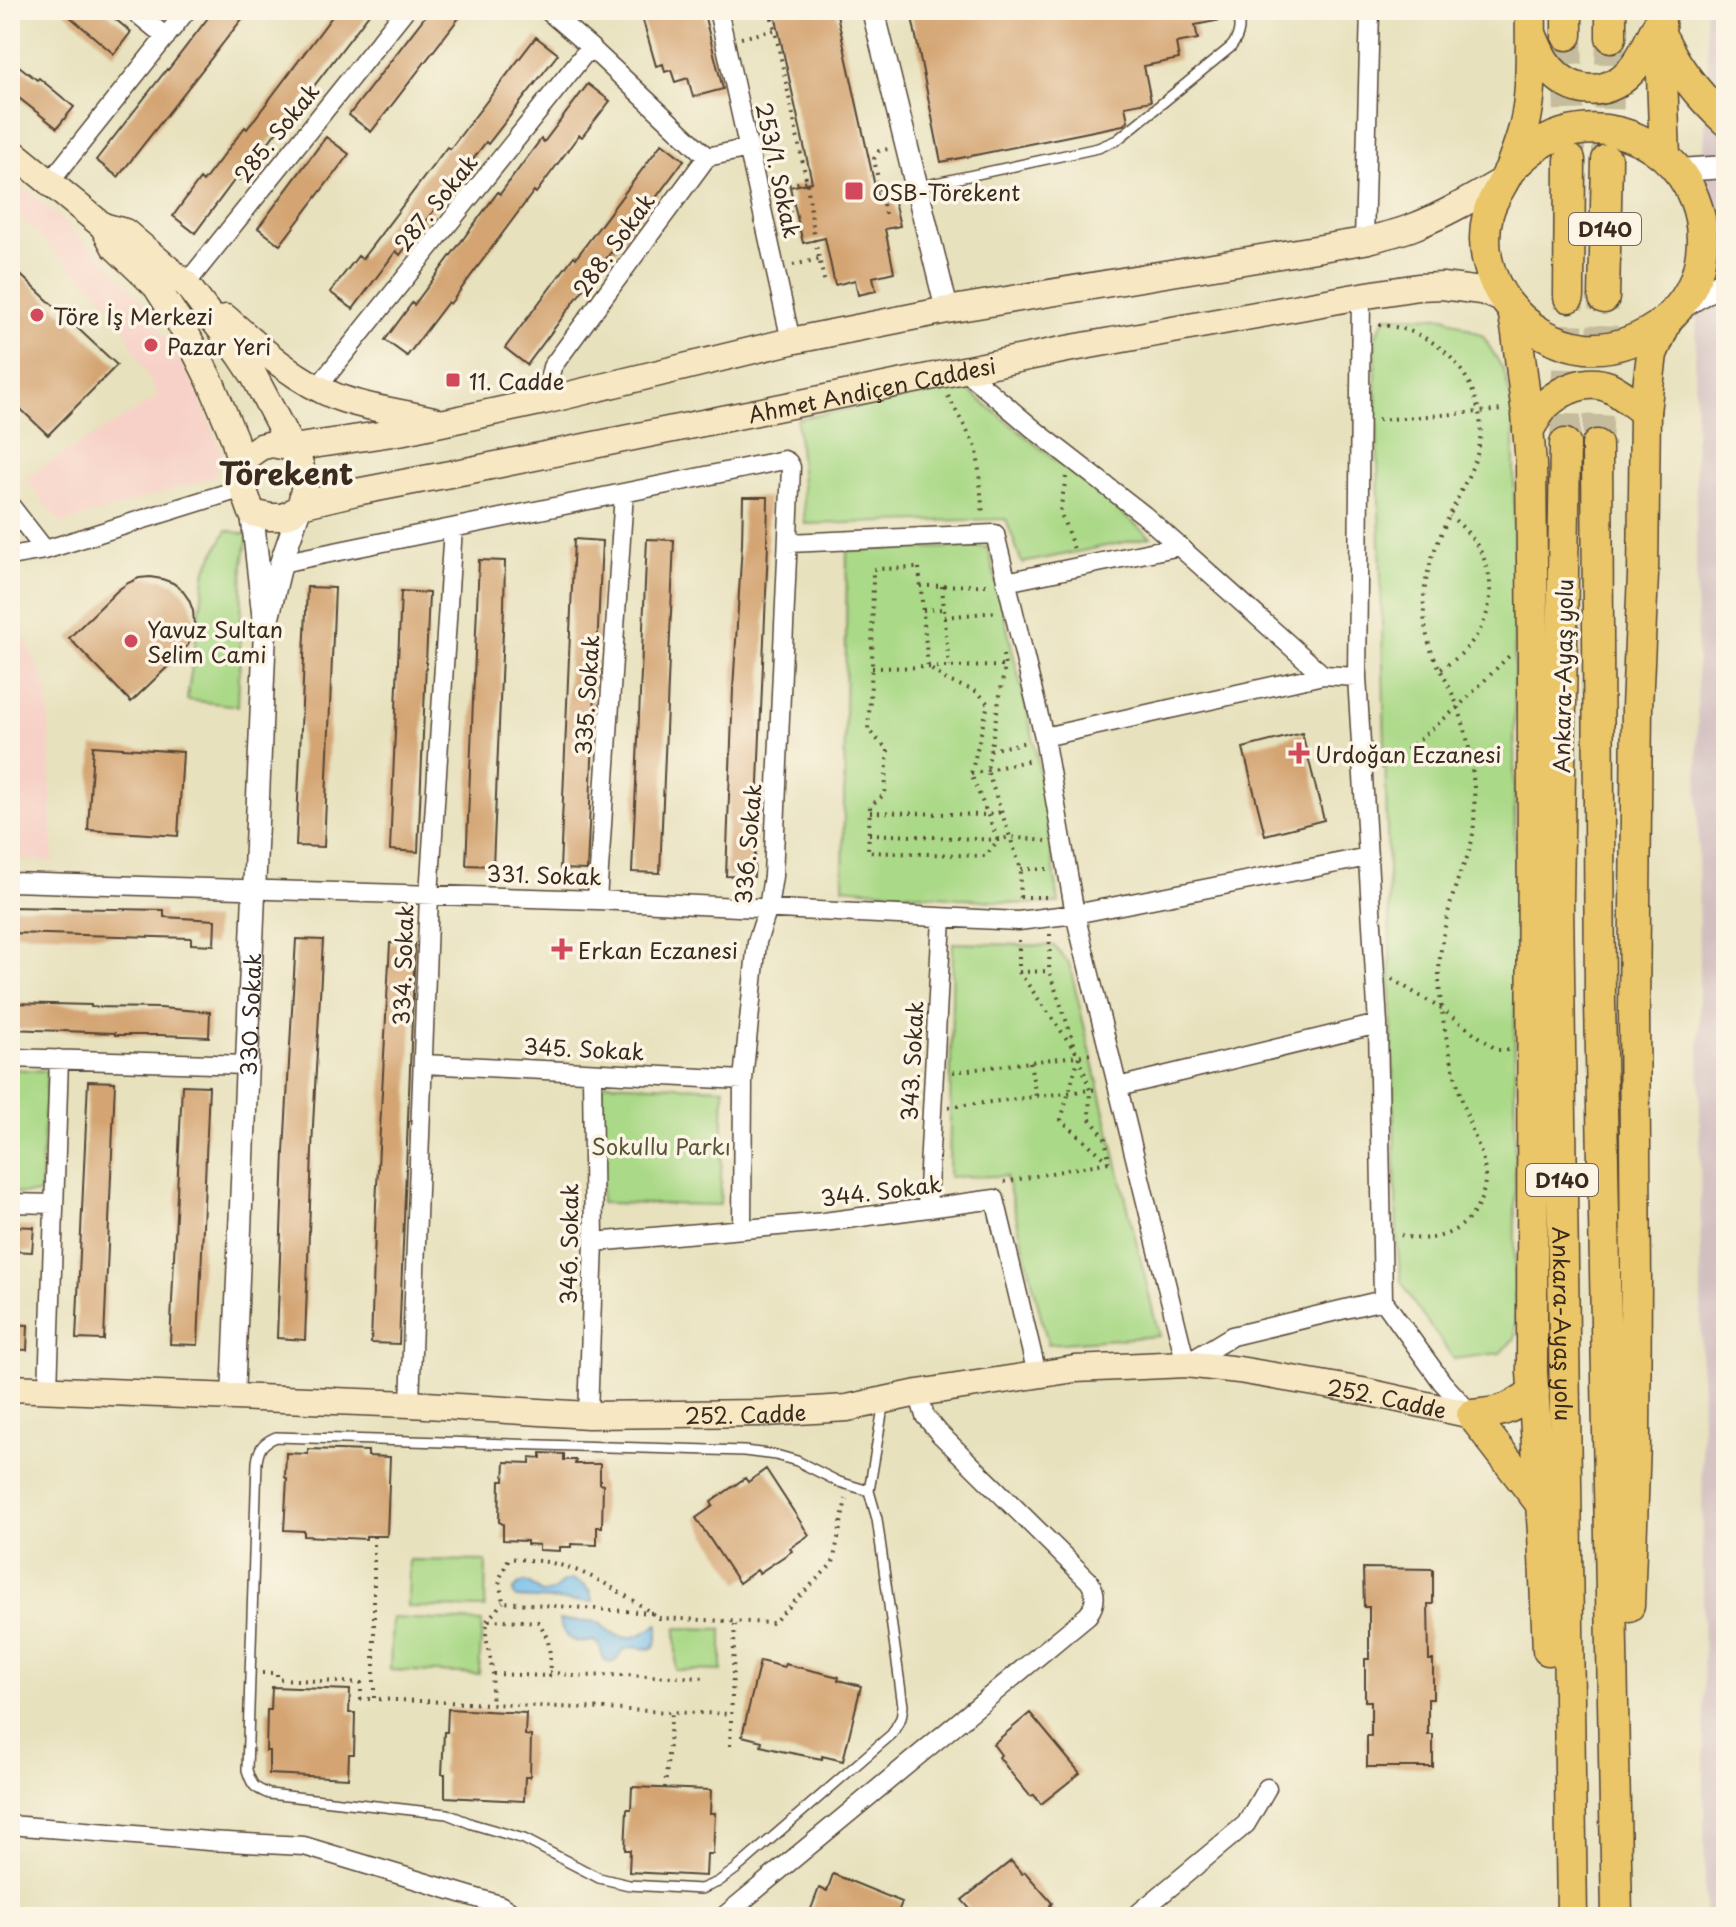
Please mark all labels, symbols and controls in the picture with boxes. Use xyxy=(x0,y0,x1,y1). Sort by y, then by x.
street label: 285. Sokak xyxy=(226,75,327,189)
street label: 253/1. Sokak xyxy=(749,99,810,241)
street label: 287. Sokak xyxy=(385,146,485,258)
place label: OSB-Törekent xyxy=(872,175,1020,208)
marker: OSB-Törekent xyxy=(843,180,865,202)
street label: 288. Sokak xyxy=(564,185,662,303)
road number: D140 xyxy=(1569,213,1641,245)
place label: Töre İş Merkezi xyxy=(53,299,213,332)
marker: Töre İş Merkezi xyxy=(28,306,46,324)
place label: Pazar Yeri xyxy=(167,329,271,362)
marker: Pazar Yeri xyxy=(142,336,160,354)
street label: Ahmet Andiçen Caddesi xyxy=(745,347,998,430)
place label: 11. Cadde xyxy=(469,364,564,397)
marker: 11. Cadde xyxy=(444,371,462,389)
district label: Törekent xyxy=(219,450,353,495)
street label: Ankara-Ayaş yolu xyxy=(1544,579,1580,773)
place label: Yavuz Sultan Selim Cami xyxy=(147,612,283,670)
marker: Yavuz Sultan Selim Cami xyxy=(122,632,140,650)
street label: 335. Sokak xyxy=(565,633,607,756)
place label: Urdoğan Eczanesi xyxy=(1315,737,1501,770)
marker: Urdoğan Eczanesi xyxy=(1290,744,1308,762)
street label: 336. Sokak xyxy=(725,782,769,906)
street label: 331. Sokak xyxy=(486,855,603,893)
street label: 334. Sokak xyxy=(383,903,421,1026)
place label: Erkan Eczanesi xyxy=(578,933,738,966)
marker: Erkan Eczanesi xyxy=(553,940,571,958)
street label: 330. Sokak xyxy=(230,952,268,1077)
street label: 343. Sokak xyxy=(891,1000,931,1122)
street label: 345. Sokak xyxy=(523,1028,646,1068)
park label: Sokullu Parkı xyxy=(591,1129,731,1162)
road number: D140 xyxy=(1526,1164,1598,1196)
street label: 344. Sokak xyxy=(819,1166,944,1214)
street label: 346. Sokak xyxy=(550,1183,586,1305)
street label: Ankara-Ayaş yolu xyxy=(1546,1227,1582,1421)
street label: 252. Cadde xyxy=(1325,1369,1450,1426)
street label: 252. Cadde xyxy=(684,1394,807,1430)

